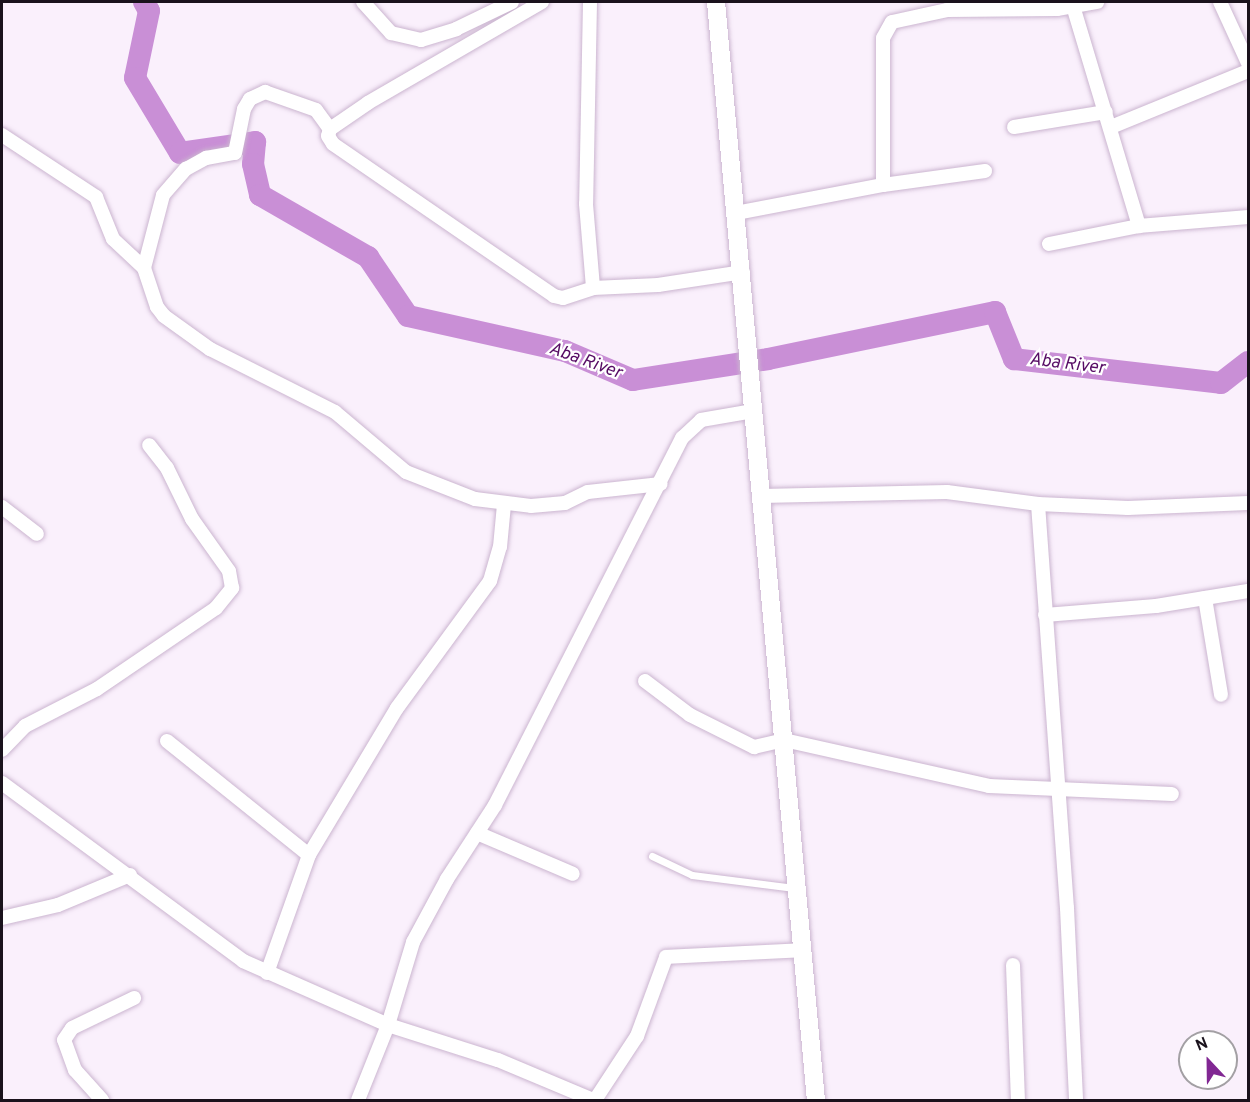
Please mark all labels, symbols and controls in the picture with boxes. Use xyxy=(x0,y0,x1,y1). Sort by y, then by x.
water label: Aba River xyxy=(546,339,624,385)
water label: Aba River xyxy=(1028,350,1106,380)
north arrow xyxy=(1178,1030,1238,1090)
text: N xyxy=(1193,1034,1211,1057)

